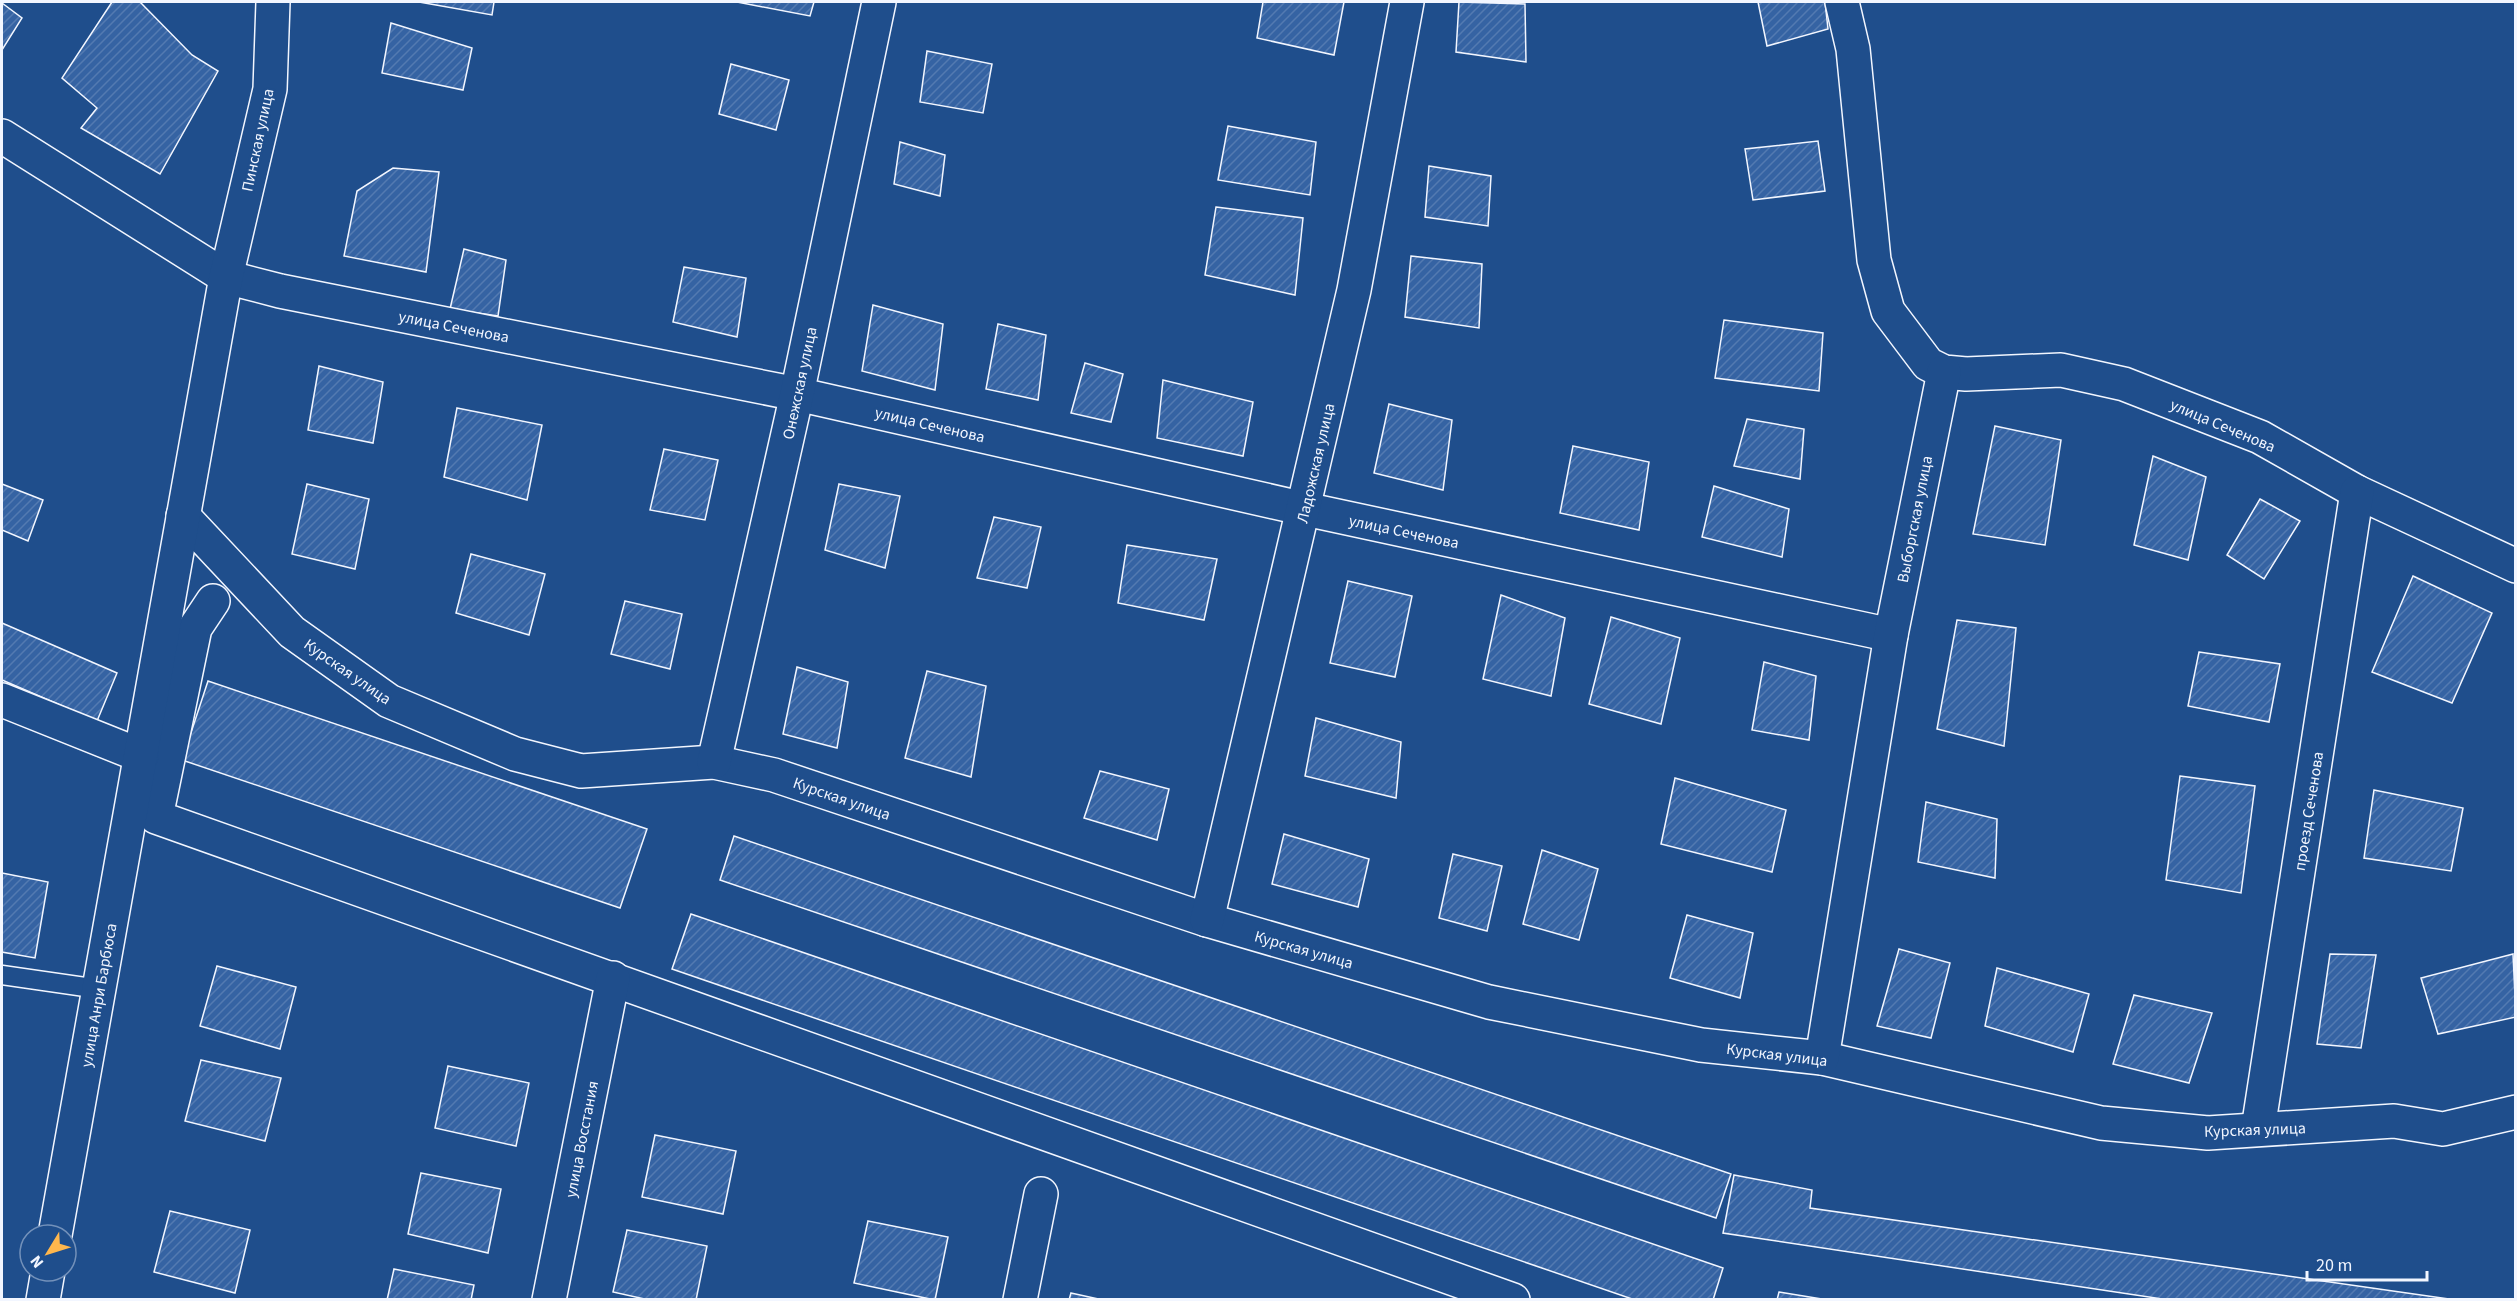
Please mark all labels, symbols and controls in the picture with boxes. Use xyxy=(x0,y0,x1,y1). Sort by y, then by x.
street label: Пинская улица xyxy=(236,87,280,194)
street label: улица Сеченова xyxy=(397,305,511,348)
street label: Онежская улица xyxy=(777,325,823,442)
street label: улица Сеченова xyxy=(2167,394,2279,458)
street label: Ладожская улица xyxy=(1291,401,1340,525)
street label: улица Сеченова xyxy=(873,402,987,448)
street label: Выборгская улица xyxy=(1892,454,1938,585)
street label: улица Сеченова xyxy=(1347,510,1461,554)
street label: Курская улица xyxy=(299,634,395,710)
street label: проезд Сеченова xyxy=(2289,750,2329,872)
street label: Курская улица xyxy=(790,772,893,826)
street label: улица Анри Барбюса xyxy=(75,921,122,1069)
street label: Курская улица xyxy=(1252,925,1356,975)
street label: Курская улица xyxy=(1725,1038,1829,1072)
street label: улица Восстания xyxy=(560,1079,604,1200)
street label: Курская улица xyxy=(2204,1117,2306,1143)
north arrow xyxy=(18,1223,78,1283)
scale bar xyxy=(2307,1244,2427,1282)
text: N xyxy=(25,1251,49,1273)
text: 20 m xyxy=(2316,1253,2352,1278)

